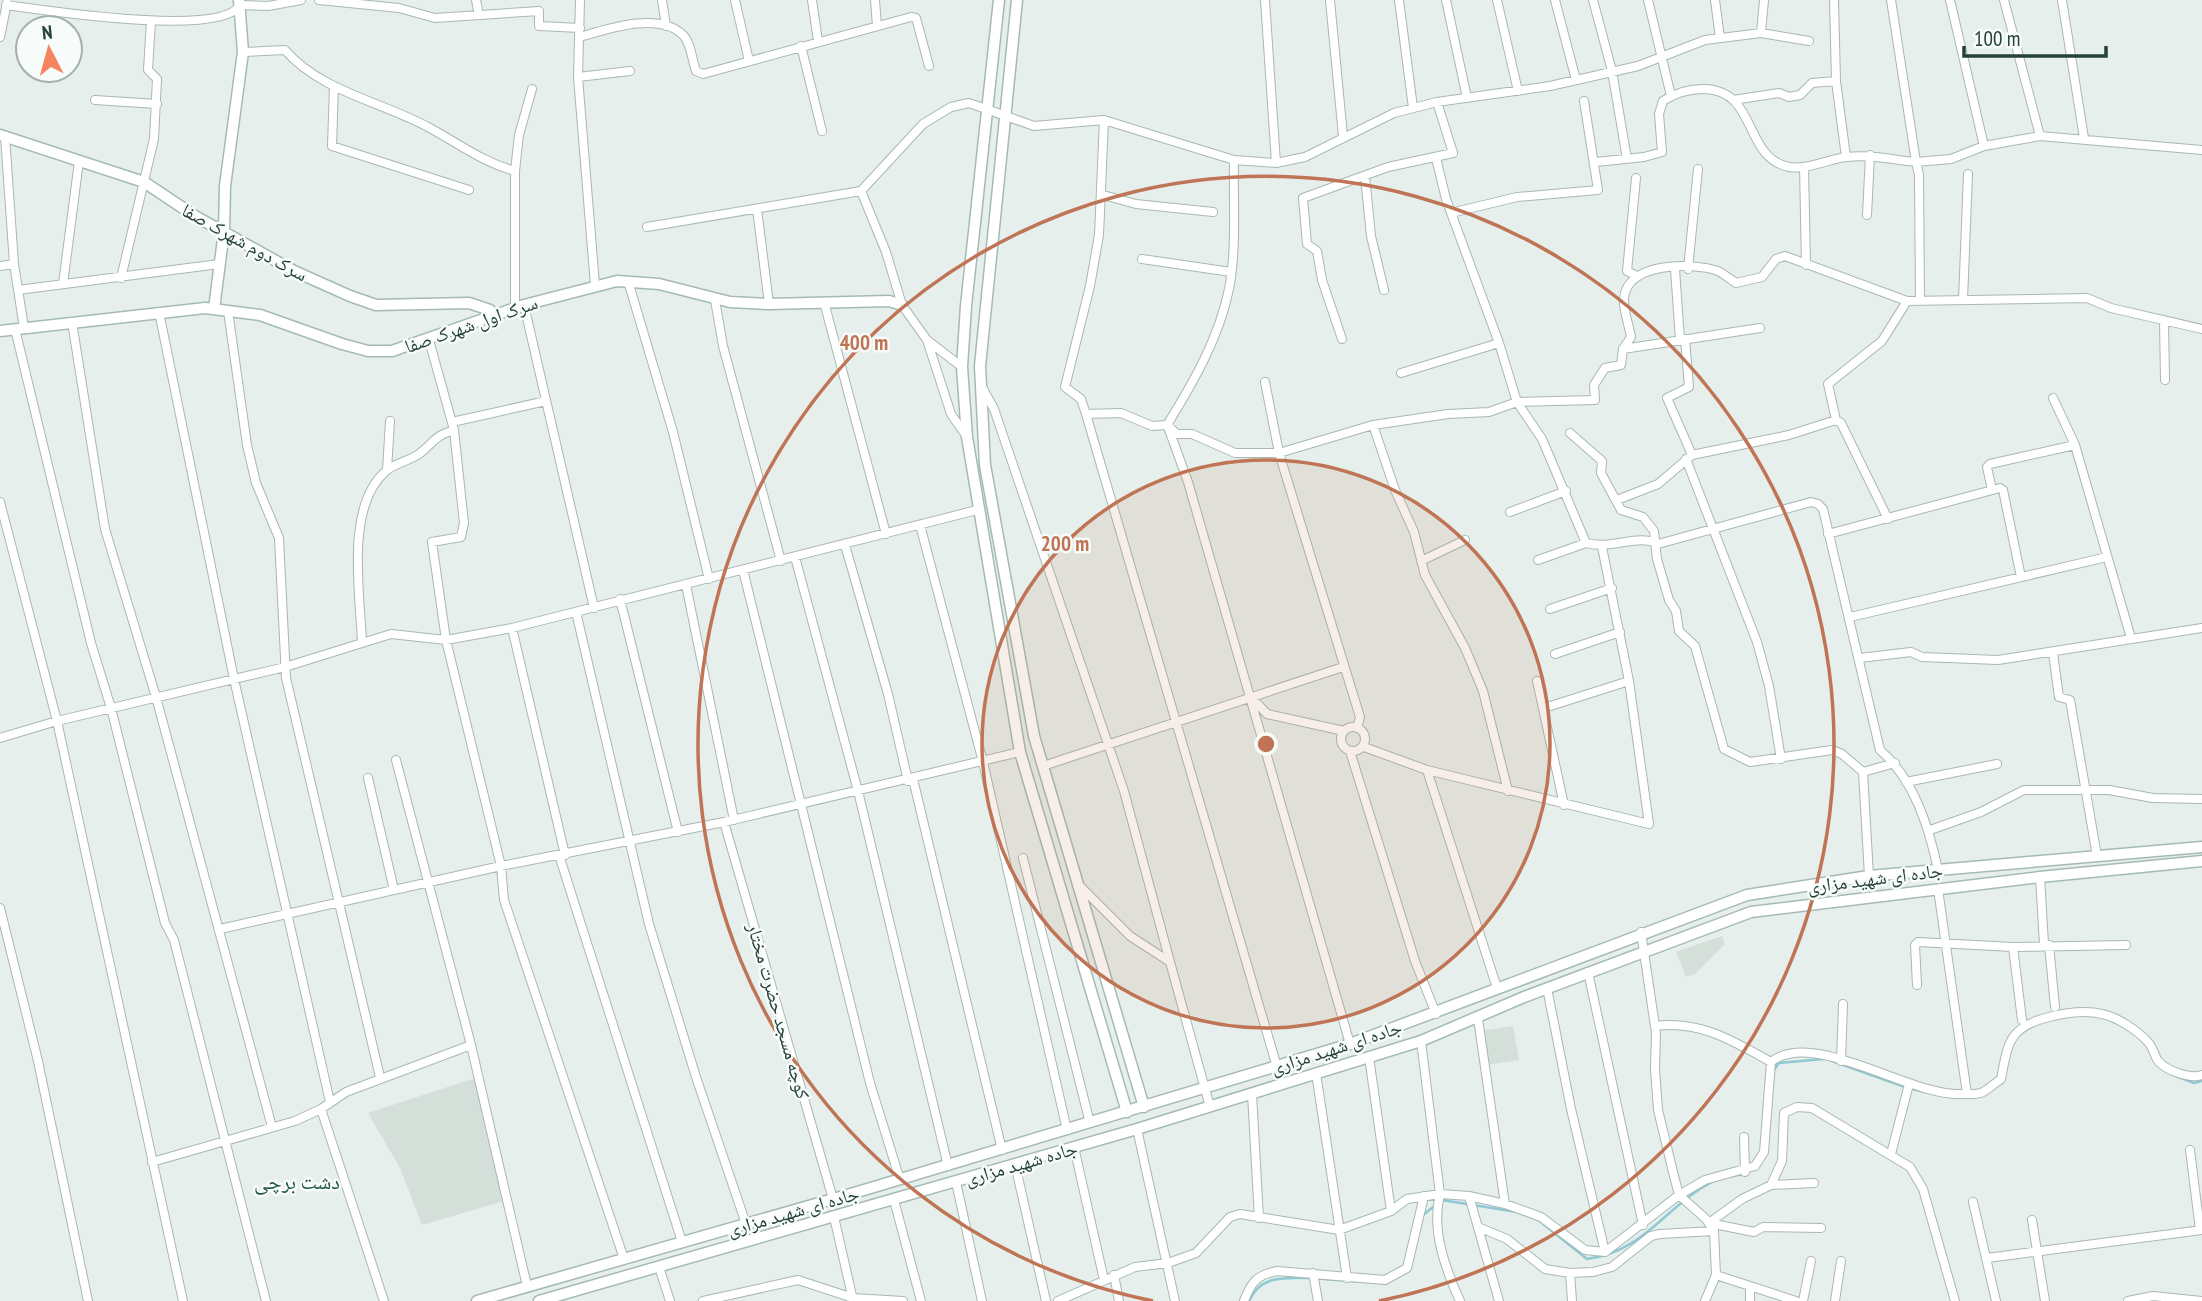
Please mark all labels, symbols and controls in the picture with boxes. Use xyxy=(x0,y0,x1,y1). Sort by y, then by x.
north arrow xyxy=(14,14,84,84)
scale bar xyxy=(1964,14,2106,58)
text: N xyxy=(41,20,54,45)
text: 100 m xyxy=(1974,25,2020,52)
street label: سرک دوم شهرک صفا xyxy=(177,198,312,288)
street label: سرک اول شهرک صفا xyxy=(401,290,541,358)
text: 400 m xyxy=(840,329,888,356)
text: 200 m xyxy=(1041,530,1089,557)
centre of rings xyxy=(1254,732,1278,756)
street label: جاده ای شهید مزاری xyxy=(1806,858,1944,898)
street label: کوچه مسجد حضرت مختار xyxy=(742,919,816,1102)
street label: جاده ای شهید مزاری xyxy=(1267,1015,1405,1079)
street label: جاده شهید مزاری xyxy=(962,1135,1080,1191)
district label: دشت برچی xyxy=(254,1168,340,1195)
street label: جاده ای شهید مزاری xyxy=(724,1181,862,1241)

